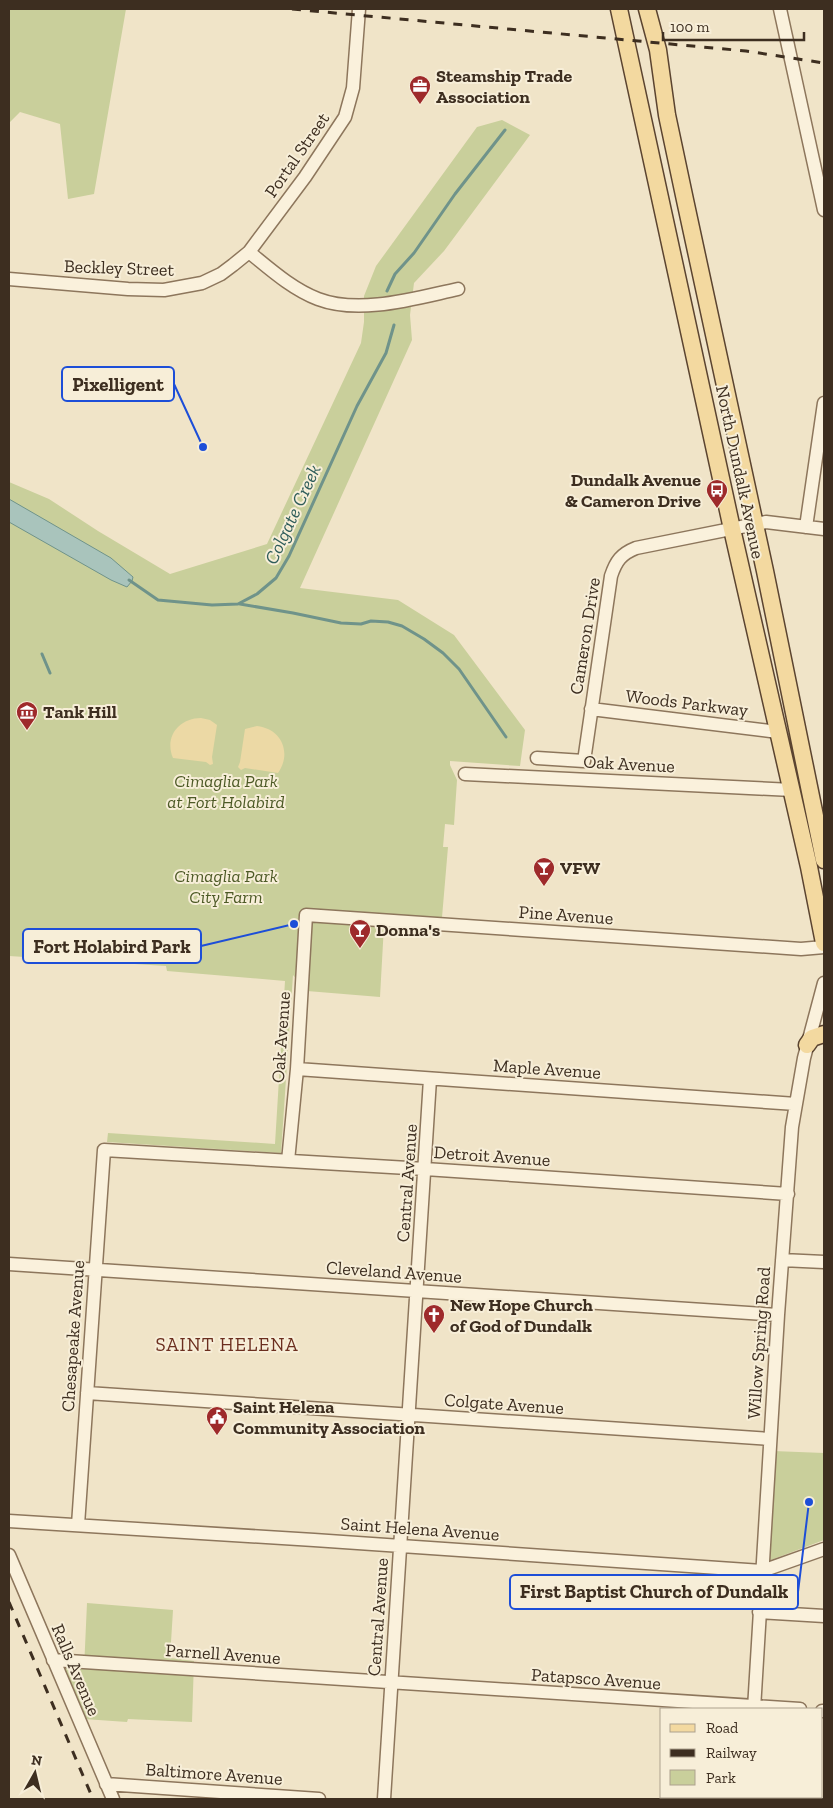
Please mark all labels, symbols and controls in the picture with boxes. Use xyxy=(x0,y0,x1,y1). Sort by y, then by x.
scale bar xyxy=(663,10,804,42)
text: 100 m xyxy=(670,18,709,36)
place label: Steamship Trade Association xyxy=(436,65,573,108)
office icon: Steamship Trade Association xyxy=(408,74,432,105)
street label: Portal Street xyxy=(260,108,334,202)
street label: Beckley Street xyxy=(64,255,175,281)
callout: Pixelligent xyxy=(62,367,174,401)
text: Pixelligent xyxy=(72,373,164,396)
street label: North Dundalk Avenue xyxy=(711,383,769,561)
water label: Colgate Creek xyxy=(259,461,326,568)
place label: Dundalk Avenue & Cameron Drive xyxy=(565,469,701,512)
bus stop icon: Dundalk Avenue & Cameron Drive xyxy=(705,478,729,509)
street label: Cameron Drive xyxy=(565,576,605,696)
street label: Woods Parkway xyxy=(624,685,750,722)
museum icon: Tank Hill xyxy=(15,700,39,731)
place label: Tank Hill xyxy=(43,701,117,723)
street label: Oak Avenue xyxy=(583,751,675,777)
park label: Cimaglia Park at Fort Holabird xyxy=(167,770,285,813)
bar icon: VFW xyxy=(532,856,556,887)
place label: VFW xyxy=(560,857,601,879)
park label: Cimaglia Park City Farm xyxy=(174,865,278,908)
street label: Pine Avenue xyxy=(518,901,614,929)
bar icon: Donna's xyxy=(348,918,372,949)
place label: Donna's xyxy=(376,919,440,941)
callout: Fort Holabird Park xyxy=(23,929,201,963)
text: Fort Holabird Park xyxy=(33,935,191,958)
street label: Oak Avenue xyxy=(267,991,295,1083)
street label: Maple Avenue xyxy=(492,1054,602,1084)
street label: Central Avenue xyxy=(392,1123,422,1243)
street label: Detroit Avenue xyxy=(433,1141,551,1171)
street label: Cleveland Avenue xyxy=(325,1256,463,1288)
street label: Chesapeake Avenue xyxy=(57,1259,89,1413)
street label: Willow Spring Road xyxy=(743,1266,775,1420)
place label: New Hope Church of God of Dundalk xyxy=(450,1294,593,1337)
church icon: New Hope Church of God of Dundalk xyxy=(422,1303,446,1334)
district label: SAINT HELENA xyxy=(156,1333,298,1356)
street label: Colgate Avenue xyxy=(443,1389,565,1419)
place label: Saint Helena Community Association xyxy=(233,1396,425,1439)
public building icon: Saint Helena Community Association xyxy=(205,1405,229,1436)
street label: Saint Helena Avenue xyxy=(340,1512,500,1546)
street label: Central Avenue xyxy=(363,1557,393,1677)
callout: First Baptist Church of Dundalk xyxy=(510,1575,798,1609)
text: First Baptist Church of Dundalk xyxy=(520,1580,789,1603)
street label: Ralls Avenue xyxy=(47,1621,105,1719)
street label: Parnell Avenue xyxy=(165,1639,281,1669)
street label: Patapsco Avenue xyxy=(530,1663,662,1695)
legend xyxy=(660,1708,823,1798)
text: Road xyxy=(706,1719,739,1737)
text: Railway xyxy=(706,1744,757,1762)
north arrow xyxy=(10,1748,60,1798)
text: N xyxy=(30,1751,44,1770)
street label: Baltimore Avenue xyxy=(145,1758,283,1790)
text: Park xyxy=(706,1769,736,1787)

